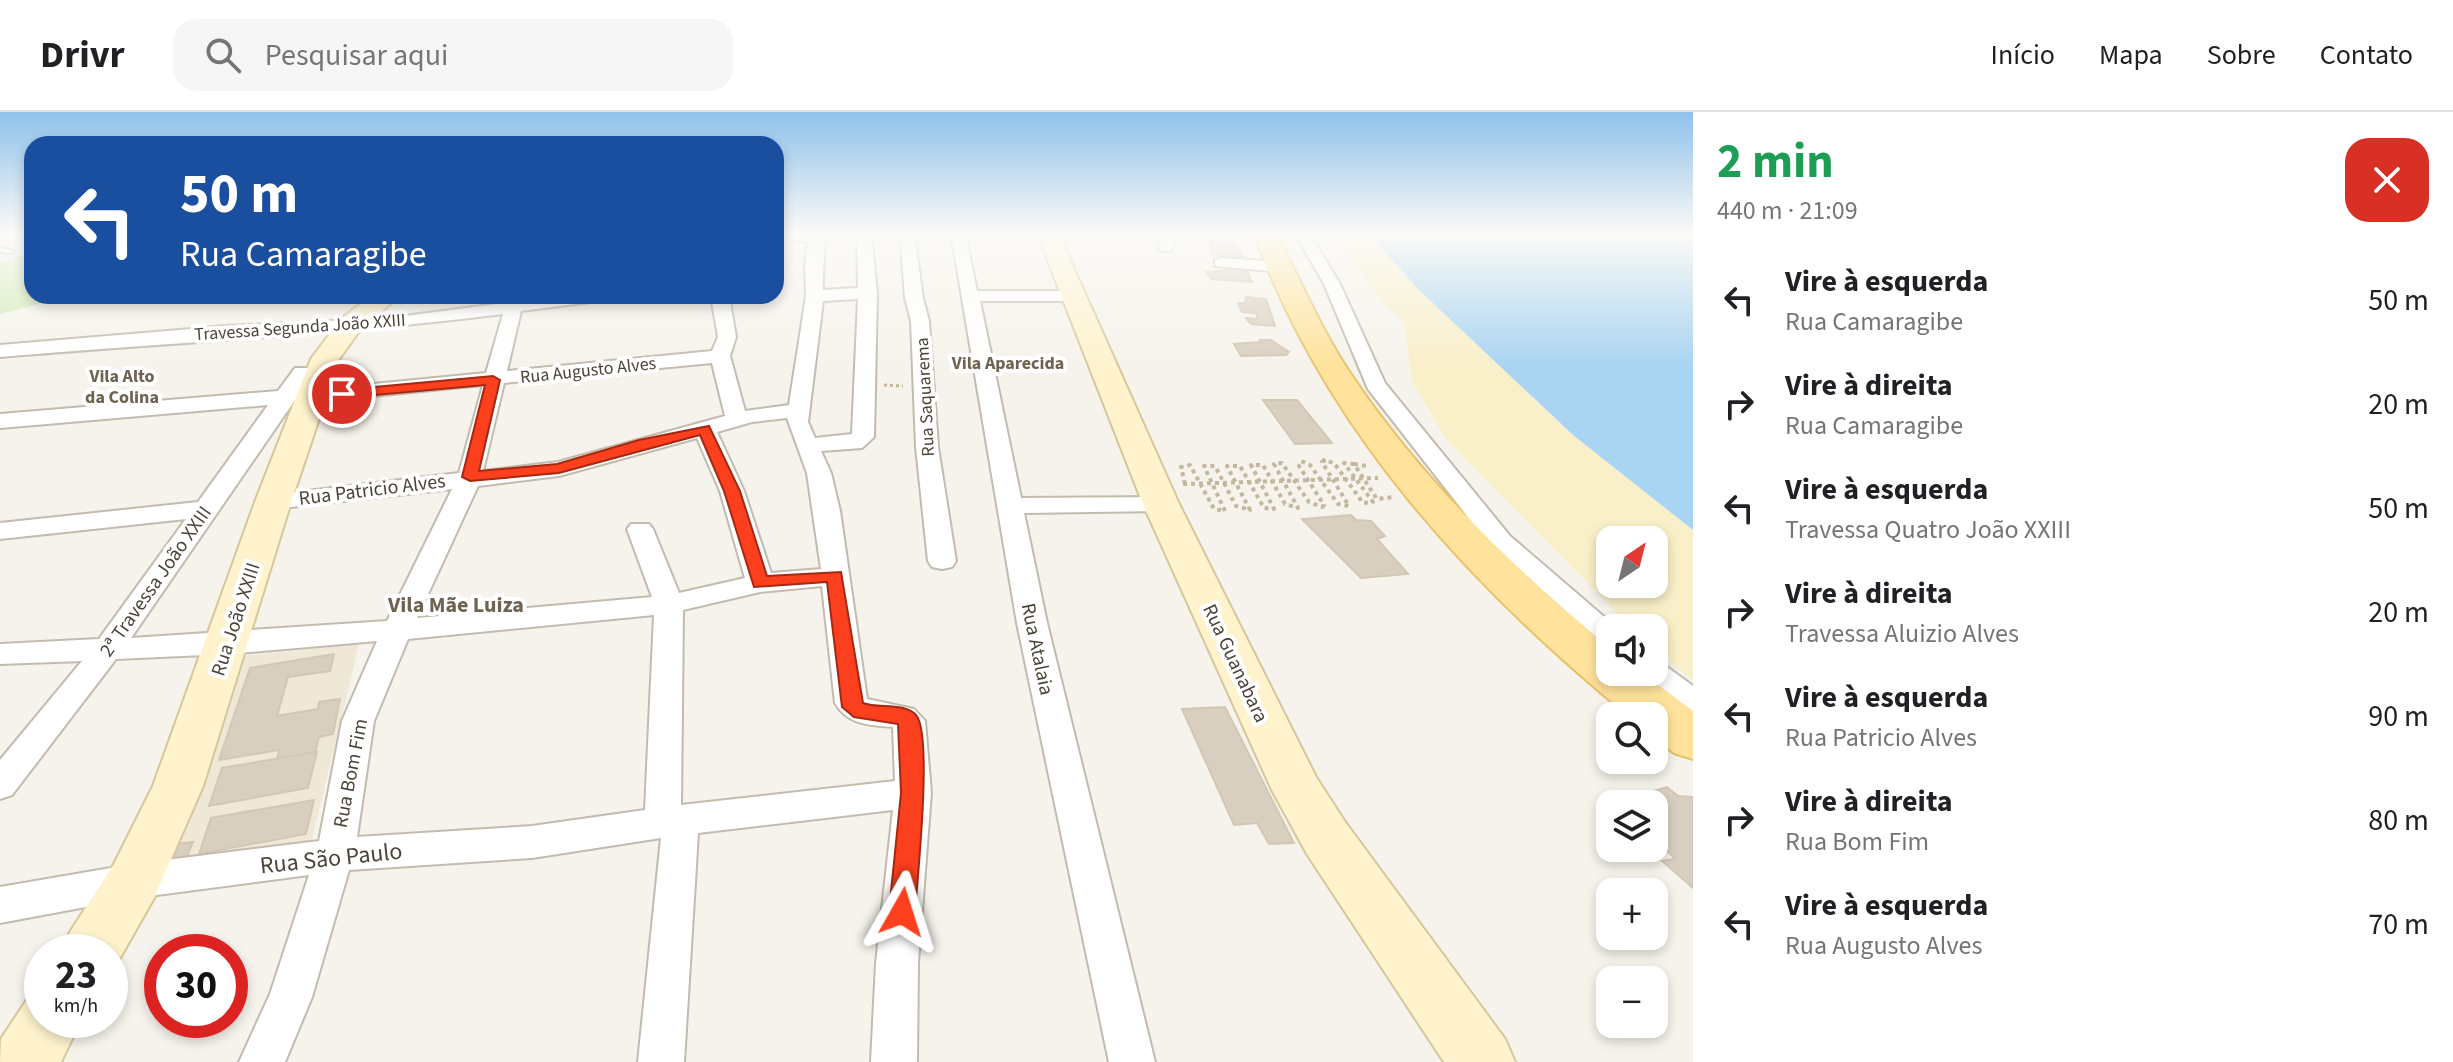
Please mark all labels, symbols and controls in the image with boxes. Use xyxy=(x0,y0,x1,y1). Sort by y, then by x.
search box xyxy=(173,19,733,91)
text: Drivr xyxy=(40,28,125,82)
icon: search xyxy=(201,33,245,77)
text: Pesquisar aqui xyxy=(265,34,448,77)
text: Início xyxy=(1991,35,2055,75)
text: Mapa xyxy=(2099,35,2163,75)
text: Sobre xyxy=(2207,35,2276,75)
text: Contato xyxy=(2320,35,2413,75)
text: 2 min xyxy=(1717,128,1834,196)
button: close xyxy=(2345,138,2429,222)
text: 50 m xyxy=(180,155,298,234)
icon: left xyxy=(48,168,152,272)
text: 440 m · 21:09 xyxy=(1717,192,1858,229)
text: Rua Camaragibe xyxy=(180,229,427,280)
text: Vire à esquerda xyxy=(1785,260,1988,303)
icon: left xyxy=(1717,278,1761,322)
text: 50 m xyxy=(2368,279,2429,322)
text: Rua Camaragibe xyxy=(1785,303,1963,340)
street label: Travessa Segunda João XXIII xyxy=(194,308,407,347)
street label: Rua Saquarema xyxy=(910,337,941,457)
street label: Rua Augusto Alves xyxy=(519,351,657,390)
district label: Vila Aparecida xyxy=(951,351,1064,376)
pin xyxy=(308,360,376,428)
district label: Vila Alto da Colina xyxy=(85,364,159,410)
text: Vire à direita xyxy=(1785,364,1953,407)
icon: arrive xyxy=(320,372,364,416)
icon: right xyxy=(1717,382,1761,426)
text: 20 m xyxy=(2368,383,2429,426)
text: Rua Camaragibe xyxy=(1785,407,1963,444)
street label: Rua Patricio Alves xyxy=(297,467,447,513)
text: Vire à esquerda xyxy=(1785,468,1988,511)
icon: left xyxy=(1717,486,1761,530)
text: 50 m xyxy=(2368,487,2429,530)
street label: 2ª Travessa João XXIII xyxy=(93,500,219,663)
text: Travessa Quatro João XXIII xyxy=(1785,511,2071,548)
north arrow xyxy=(1596,526,1668,598)
map controls xyxy=(1596,526,1668,1038)
street label: Rua João XXIII xyxy=(204,559,267,680)
text: Vire à direita xyxy=(1785,572,1953,615)
district label: Vila Mãe Luiza xyxy=(387,589,524,621)
icon: right xyxy=(1717,590,1761,634)
text: 20 m xyxy=(2368,591,2429,634)
street label: Rua Guanabara xyxy=(1195,599,1275,727)
street label: Rua Atalaia xyxy=(1014,601,1060,698)
button: sound xyxy=(1596,614,1668,686)
text: Travessa Aluizio Alves xyxy=(1785,615,2019,652)
text: Vire à esquerda xyxy=(1785,676,1988,719)
icon: left xyxy=(1717,694,1761,738)
text: 90 m xyxy=(2368,695,2429,738)
button: search xyxy=(1596,702,1668,774)
street label: Rua Bom Fim xyxy=(327,716,375,830)
text: Rua Patricio Alves xyxy=(1785,719,1977,756)
text: Vire à direita xyxy=(1785,780,1953,823)
button: layers xyxy=(1596,790,1668,862)
icon: right xyxy=(1717,798,1761,842)
text: 80 m xyxy=(2368,799,2429,842)
text: Rua Bom Fim xyxy=(1785,823,1929,860)
street label: Rua São Paulo xyxy=(258,834,404,883)
position arrow xyxy=(860,870,944,954)
button: + xyxy=(1596,878,1668,950)
text: Vire à esquerda xyxy=(1785,884,1988,927)
icon: left xyxy=(1717,902,1761,946)
text: 70 m xyxy=(2368,903,2429,946)
text: Rua Augusto Alves xyxy=(1785,927,1982,964)
speed limit sign: 30 xyxy=(144,934,248,1038)
text: 23 xyxy=(55,947,97,1004)
button: − xyxy=(1596,966,1668,1038)
text: km/h xyxy=(54,992,98,1020)

